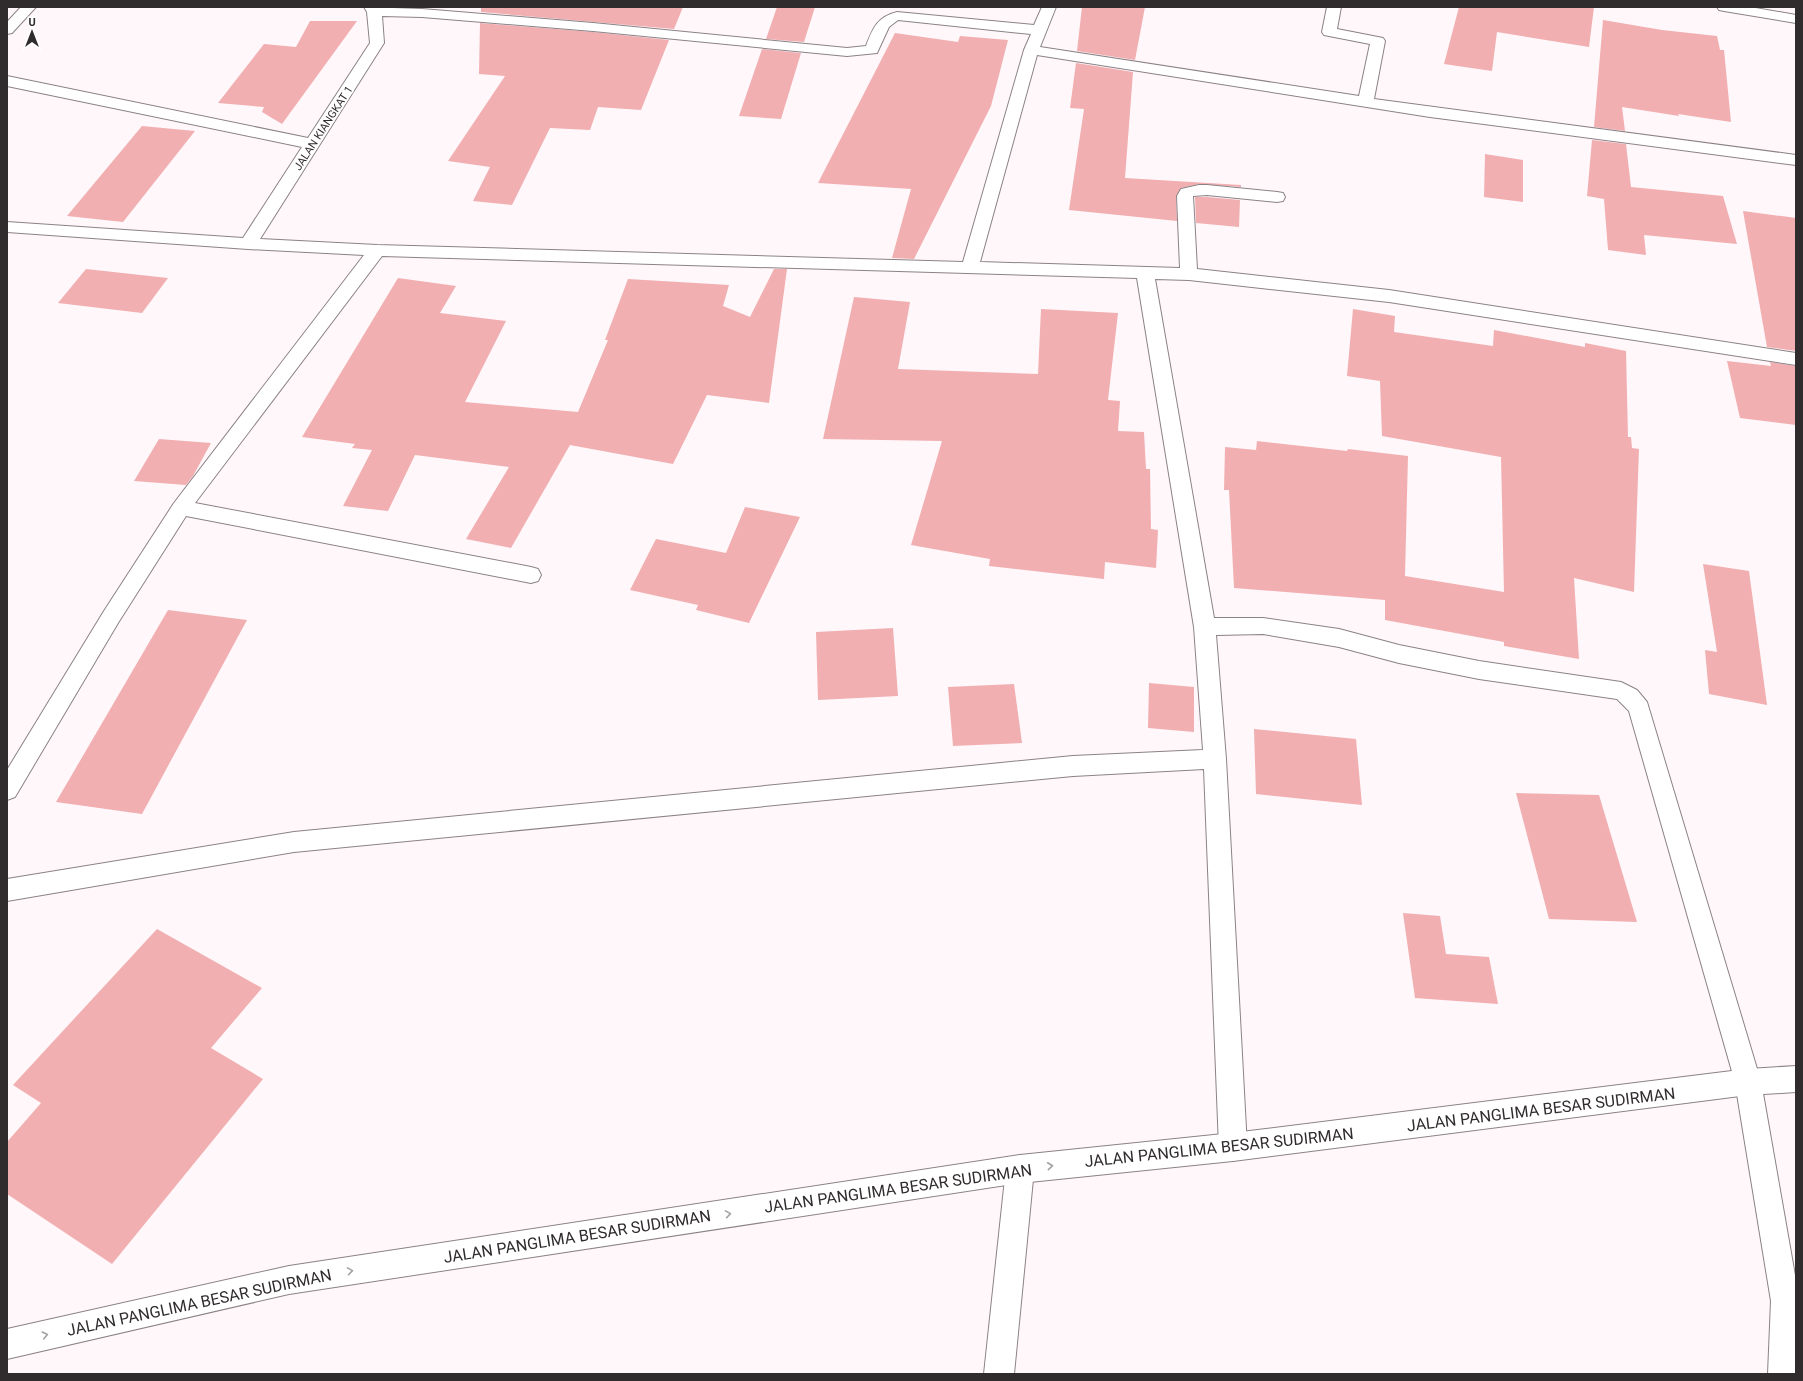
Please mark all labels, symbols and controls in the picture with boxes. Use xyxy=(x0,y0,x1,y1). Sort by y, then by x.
north arrow xyxy=(12,12,52,52)
text: U xyxy=(28,16,36,29)
street label: JALAN KIANGKAT 1 xyxy=(291,84,356,173)
street label: JALAN PANGLIMA BESAR SUDIRMAN xyxy=(1406,1084,1676,1135)
street label: JALAN PANGLIMA BESAR SUDIRMAN xyxy=(1084,1124,1354,1171)
street label: JALAN PANGLIMA BESAR SUDIRMAN xyxy=(763,1160,1033,1217)
one-way arrow xyxy=(1047,1162,1053,1171)
street label: JALAN PANGLIMA BESAR SUDIRMAN xyxy=(442,1206,712,1267)
one-way arrow xyxy=(725,1210,731,1219)
street label: JALAN PANGLIMA BESAR SUDIRMAN xyxy=(65,1265,333,1340)
one-way arrow xyxy=(347,1267,353,1276)
one-way arrow xyxy=(42,1332,48,1340)

